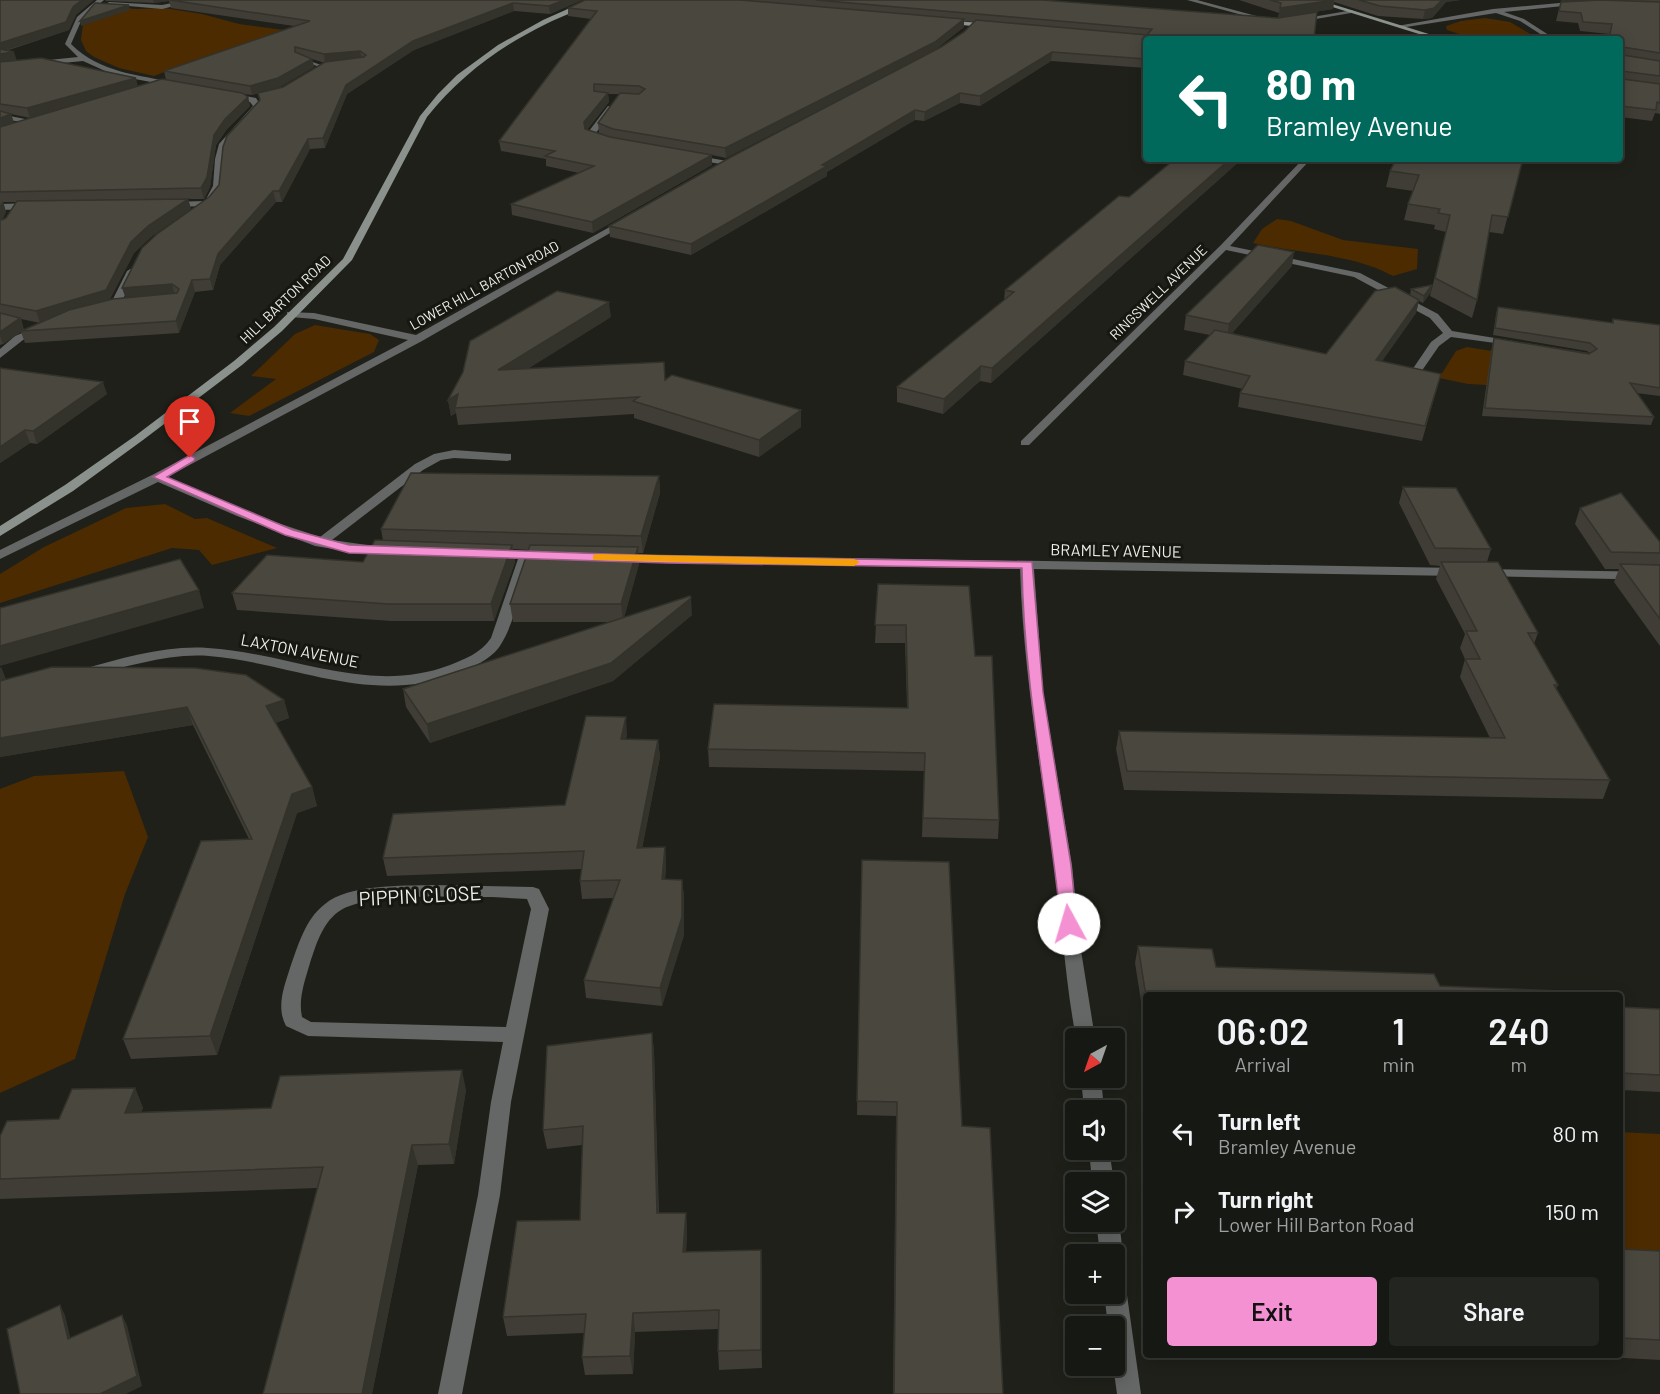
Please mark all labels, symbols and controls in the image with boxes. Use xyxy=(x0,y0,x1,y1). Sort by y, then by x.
text: 80 m xyxy=(1266,58,1356,108)
icon: left xyxy=(1167,60,1245,138)
text: Bramley Avenue xyxy=(1266,109,1453,141)
street label: LOWER HILL BARTON ROAD xyxy=(406,237,562,333)
street label: RINGSWELL AVENUE xyxy=(1106,241,1210,343)
street label: HILL BARTON ROAD xyxy=(236,251,334,347)
pin xyxy=(164,396,215,458)
icon: arrive xyxy=(173,405,206,438)
street label: BRAMLEY AVENUE xyxy=(1050,539,1182,561)
street label: LAXTON AVENUE xyxy=(239,629,361,671)
street label: PIPPIN CLOSE xyxy=(358,880,482,910)
position arrow xyxy=(1037,892,1101,956)
text: 06:02 xyxy=(1216,1009,1309,1052)
text: 1 xyxy=(1392,1009,1405,1052)
text: 240 xyxy=(1488,1009,1550,1052)
north arrow xyxy=(1065,1028,1125,1088)
map controls xyxy=(1065,1028,1125,1376)
text: Arrival xyxy=(1235,1052,1291,1076)
text: min xyxy=(1382,1052,1415,1076)
text: m xyxy=(1511,1052,1527,1076)
button: sound xyxy=(1065,1100,1125,1160)
text: Turn left xyxy=(1218,1108,1301,1134)
icon: left xyxy=(1167,1117,1200,1150)
text: 80 m xyxy=(1553,1120,1599,1146)
text: Bramley Avenue xyxy=(1218,1134,1356,1158)
button: layers xyxy=(1065,1172,1125,1232)
text: Turn right xyxy=(1218,1186,1313,1212)
icon: right xyxy=(1167,1195,1200,1228)
text: 150 m xyxy=(1545,1198,1599,1224)
text: Lower Hill Barton Road xyxy=(1218,1212,1414,1236)
button: + xyxy=(1065,1244,1125,1304)
button: Exit xyxy=(1167,1277,1377,1346)
button: Share xyxy=(1389,1277,1599,1346)
button: − xyxy=(1065,1316,1125,1376)

